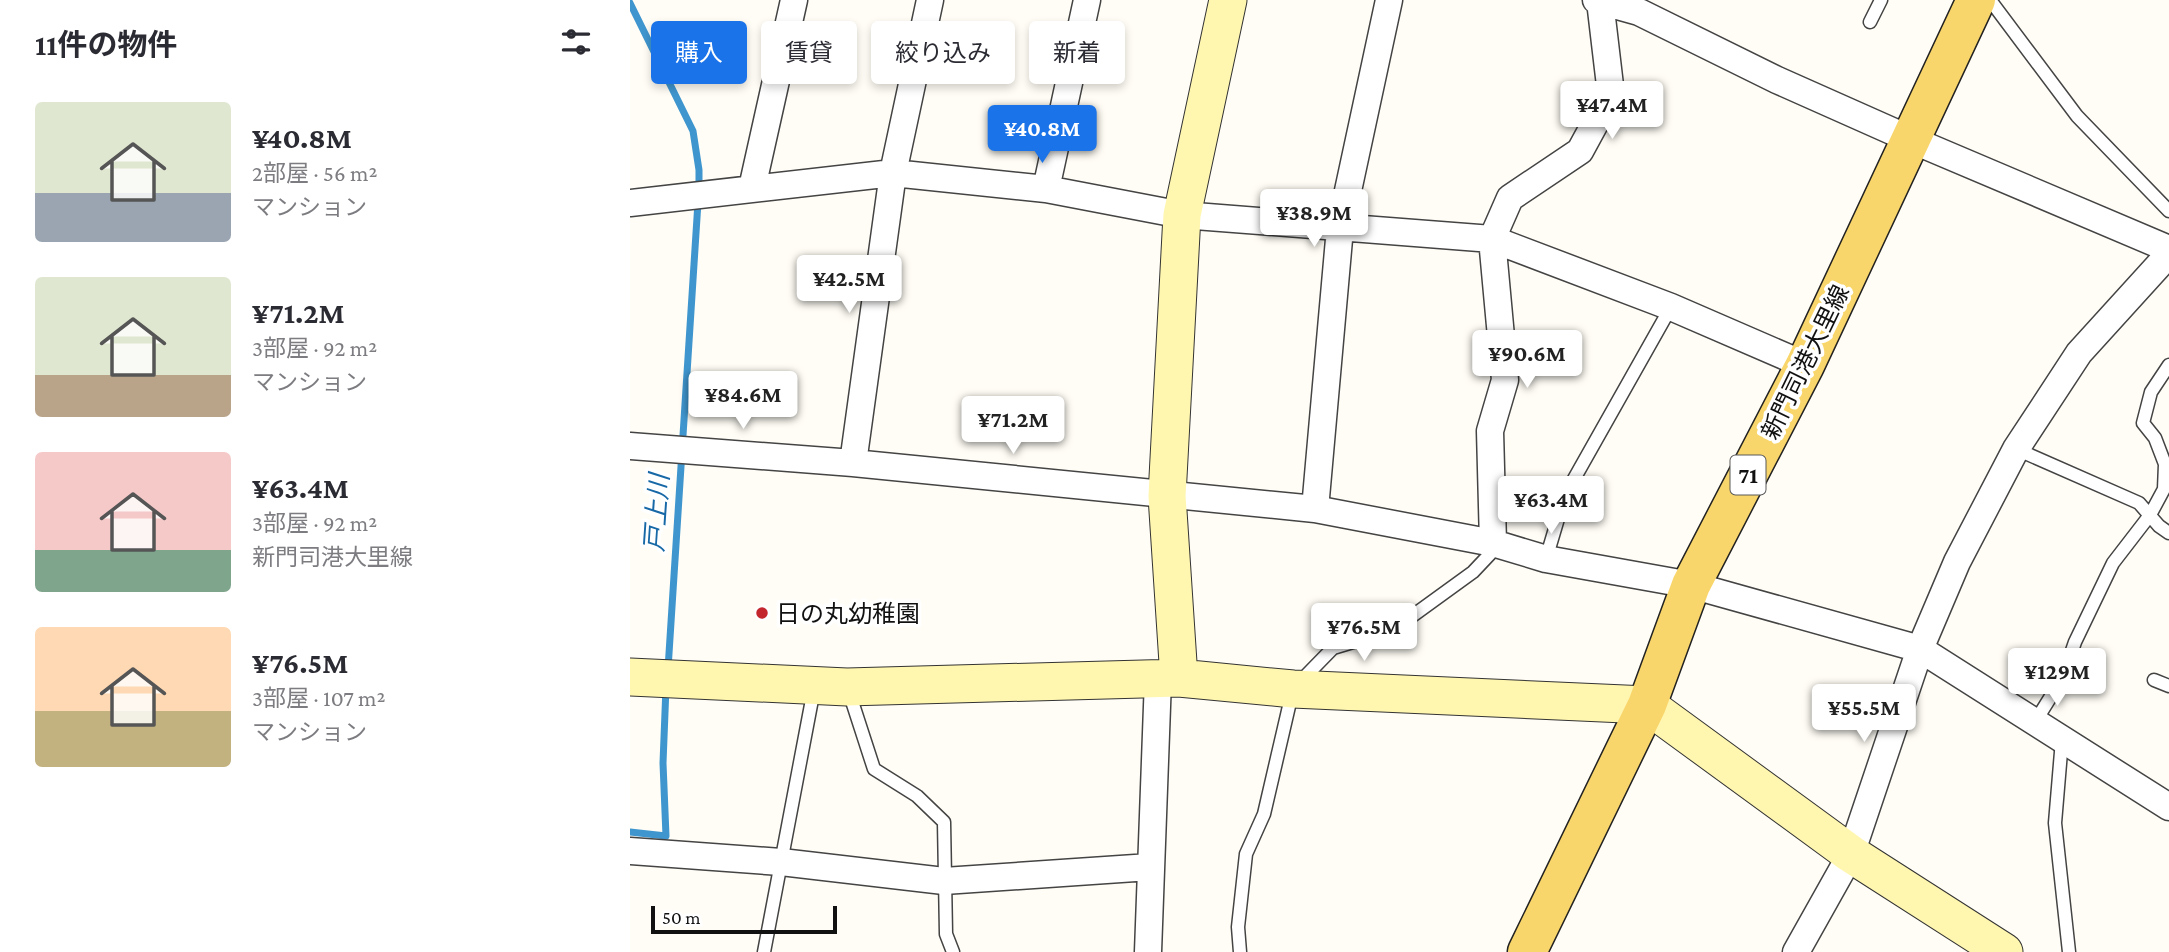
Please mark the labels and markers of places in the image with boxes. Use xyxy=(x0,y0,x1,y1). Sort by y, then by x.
pin: ¥47.4M xyxy=(1555,82,1669,141)
pin: ¥40.8M xyxy=(985,106,1099,165)
pin: ¥38.9M xyxy=(1257,190,1371,249)
pin: ¥42.5M xyxy=(792,256,906,315)
pin: ¥90.6M xyxy=(1470,330,1584,390)
pin: ¥84.6M xyxy=(686,372,800,431)
pin: ¥71.2M xyxy=(956,396,1070,456)
pin: ¥63.4M xyxy=(1494,476,1608,536)
place label: 日の丸幼稚園 xyxy=(776,600,920,627)
pin: ¥76.5M xyxy=(1307,604,1421,663)
marker: 日の丸幼稚園 xyxy=(754,605,770,621)
pin: ¥129M xyxy=(2008,648,2106,708)
pin: ¥55.5M xyxy=(1807,684,1921,744)

